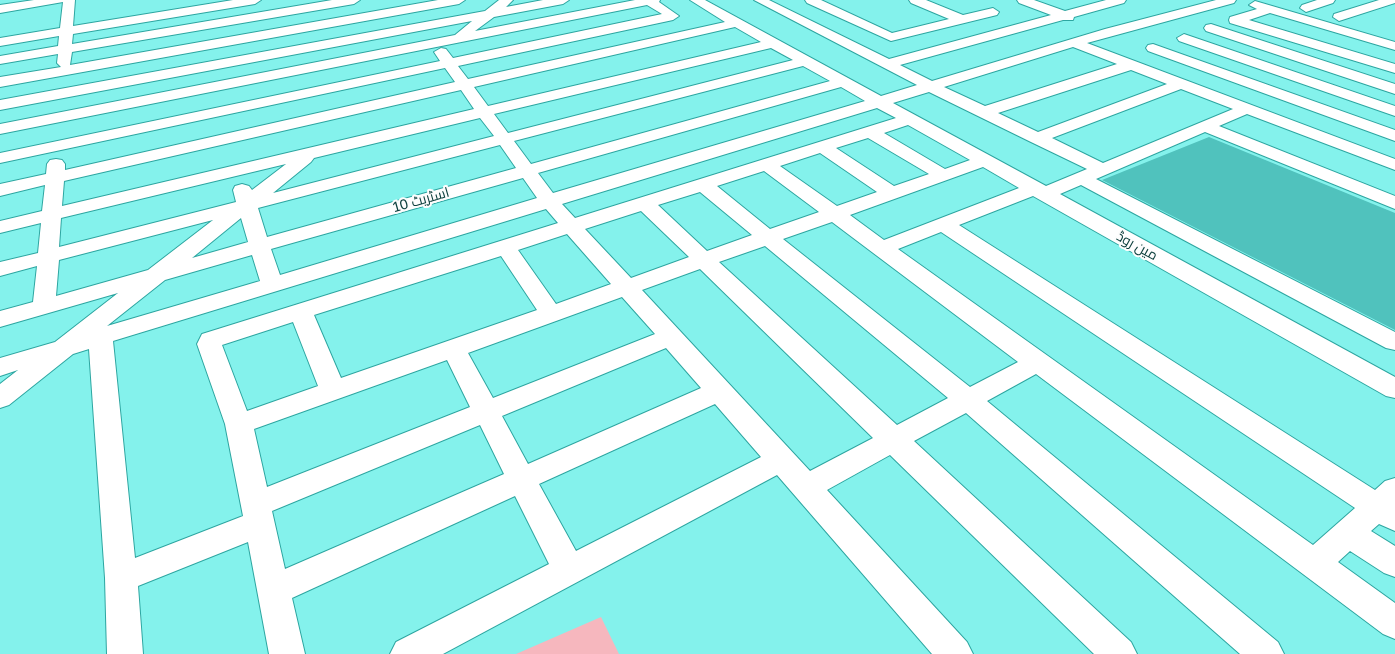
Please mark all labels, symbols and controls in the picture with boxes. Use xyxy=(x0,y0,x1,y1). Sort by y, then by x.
street label: اسٹریٹ 10 xyxy=(391,184,451,216)
street label: مین روڈ xyxy=(1113,228,1161,264)

